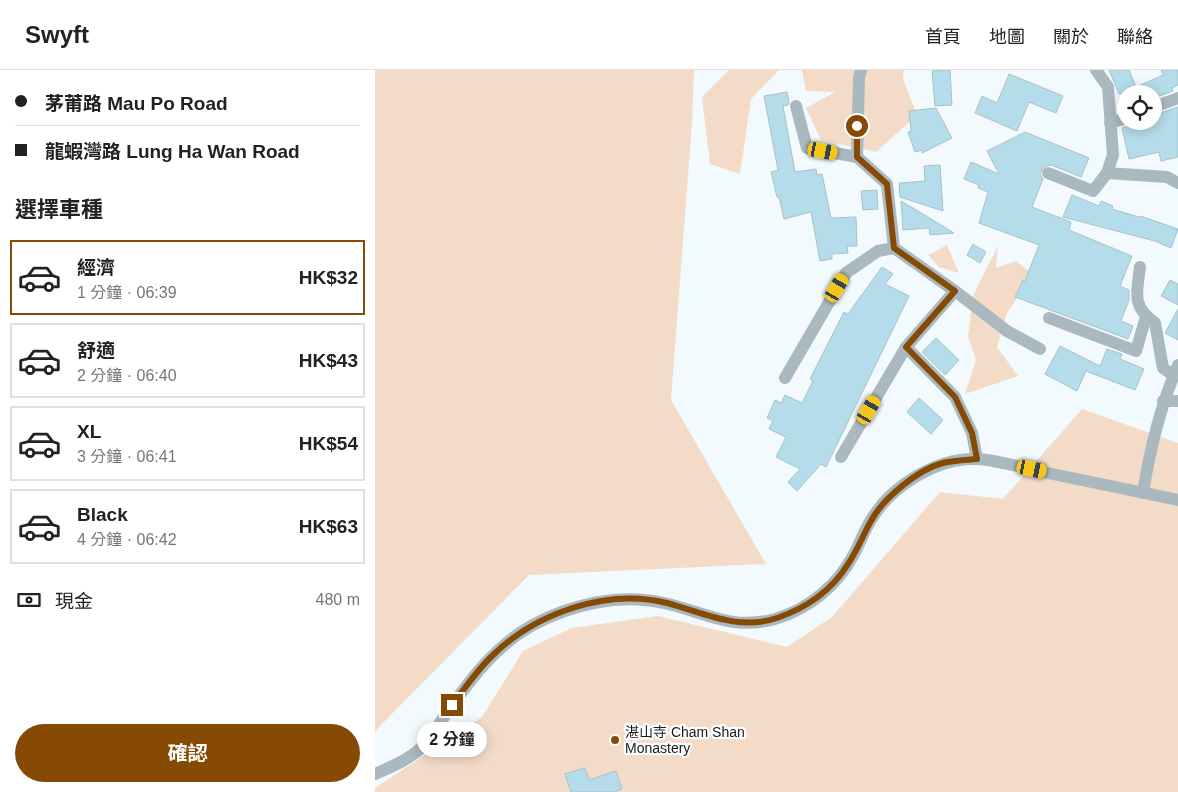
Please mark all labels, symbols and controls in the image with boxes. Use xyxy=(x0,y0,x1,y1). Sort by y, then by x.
text: Swyft xyxy=(25,21,89,48)
text: 首頁 xyxy=(925,27,961,47)
text: 地圖 xyxy=(989,27,1025,47)
text: 關於 xyxy=(1053,27,1089,47)
text: 聯絡 xyxy=(1117,27,1153,47)
map controls xyxy=(1117,85,1162,130)
button: locate xyxy=(1117,85,1162,130)
text: 茅莆路 Mau Po Road xyxy=(45,93,228,114)
route start xyxy=(846,115,868,137)
text: 龍蝦灣路 Lung Ha Wan Road xyxy=(45,141,300,162)
car xyxy=(806,141,839,161)
text: 選擇車種 xyxy=(15,197,103,222)
icon: car xyxy=(17,255,62,300)
text: 經濟 xyxy=(77,257,115,278)
text: HK$32 xyxy=(299,267,358,288)
car xyxy=(823,271,850,305)
text: 1 分鐘 · 06:39 xyxy=(77,284,177,301)
icon: car xyxy=(17,338,62,383)
text: 舒適 xyxy=(77,340,115,361)
text: HK$43 xyxy=(299,350,358,371)
text: 2 分鐘 · 06:40 xyxy=(77,367,177,384)
car xyxy=(855,393,882,427)
icon: car xyxy=(17,421,62,466)
text: XL xyxy=(77,421,101,442)
text: HK$54 xyxy=(299,433,358,454)
text: 3 分鐘 · 06:41 xyxy=(77,448,177,465)
car xyxy=(1015,459,1048,479)
icon: car xyxy=(17,504,62,549)
text: Black xyxy=(77,504,128,525)
text: HK$63 xyxy=(299,516,358,537)
text: 4 分鐘 · 06:42 xyxy=(77,531,177,548)
icon: cash xyxy=(15,586,43,614)
text: 現金 xyxy=(55,591,93,612)
text: 480 m xyxy=(316,591,360,608)
route end xyxy=(441,694,463,716)
callout: 2 分鐘 xyxy=(417,722,487,758)
button: 確認 xyxy=(15,724,360,782)
place label: 湛山寺 Cham Shan Monastery xyxy=(625,724,745,756)
text: 2 分鐘 xyxy=(429,731,475,748)
marker: 湛山寺 Cham Shan Monastery xyxy=(609,734,621,746)

